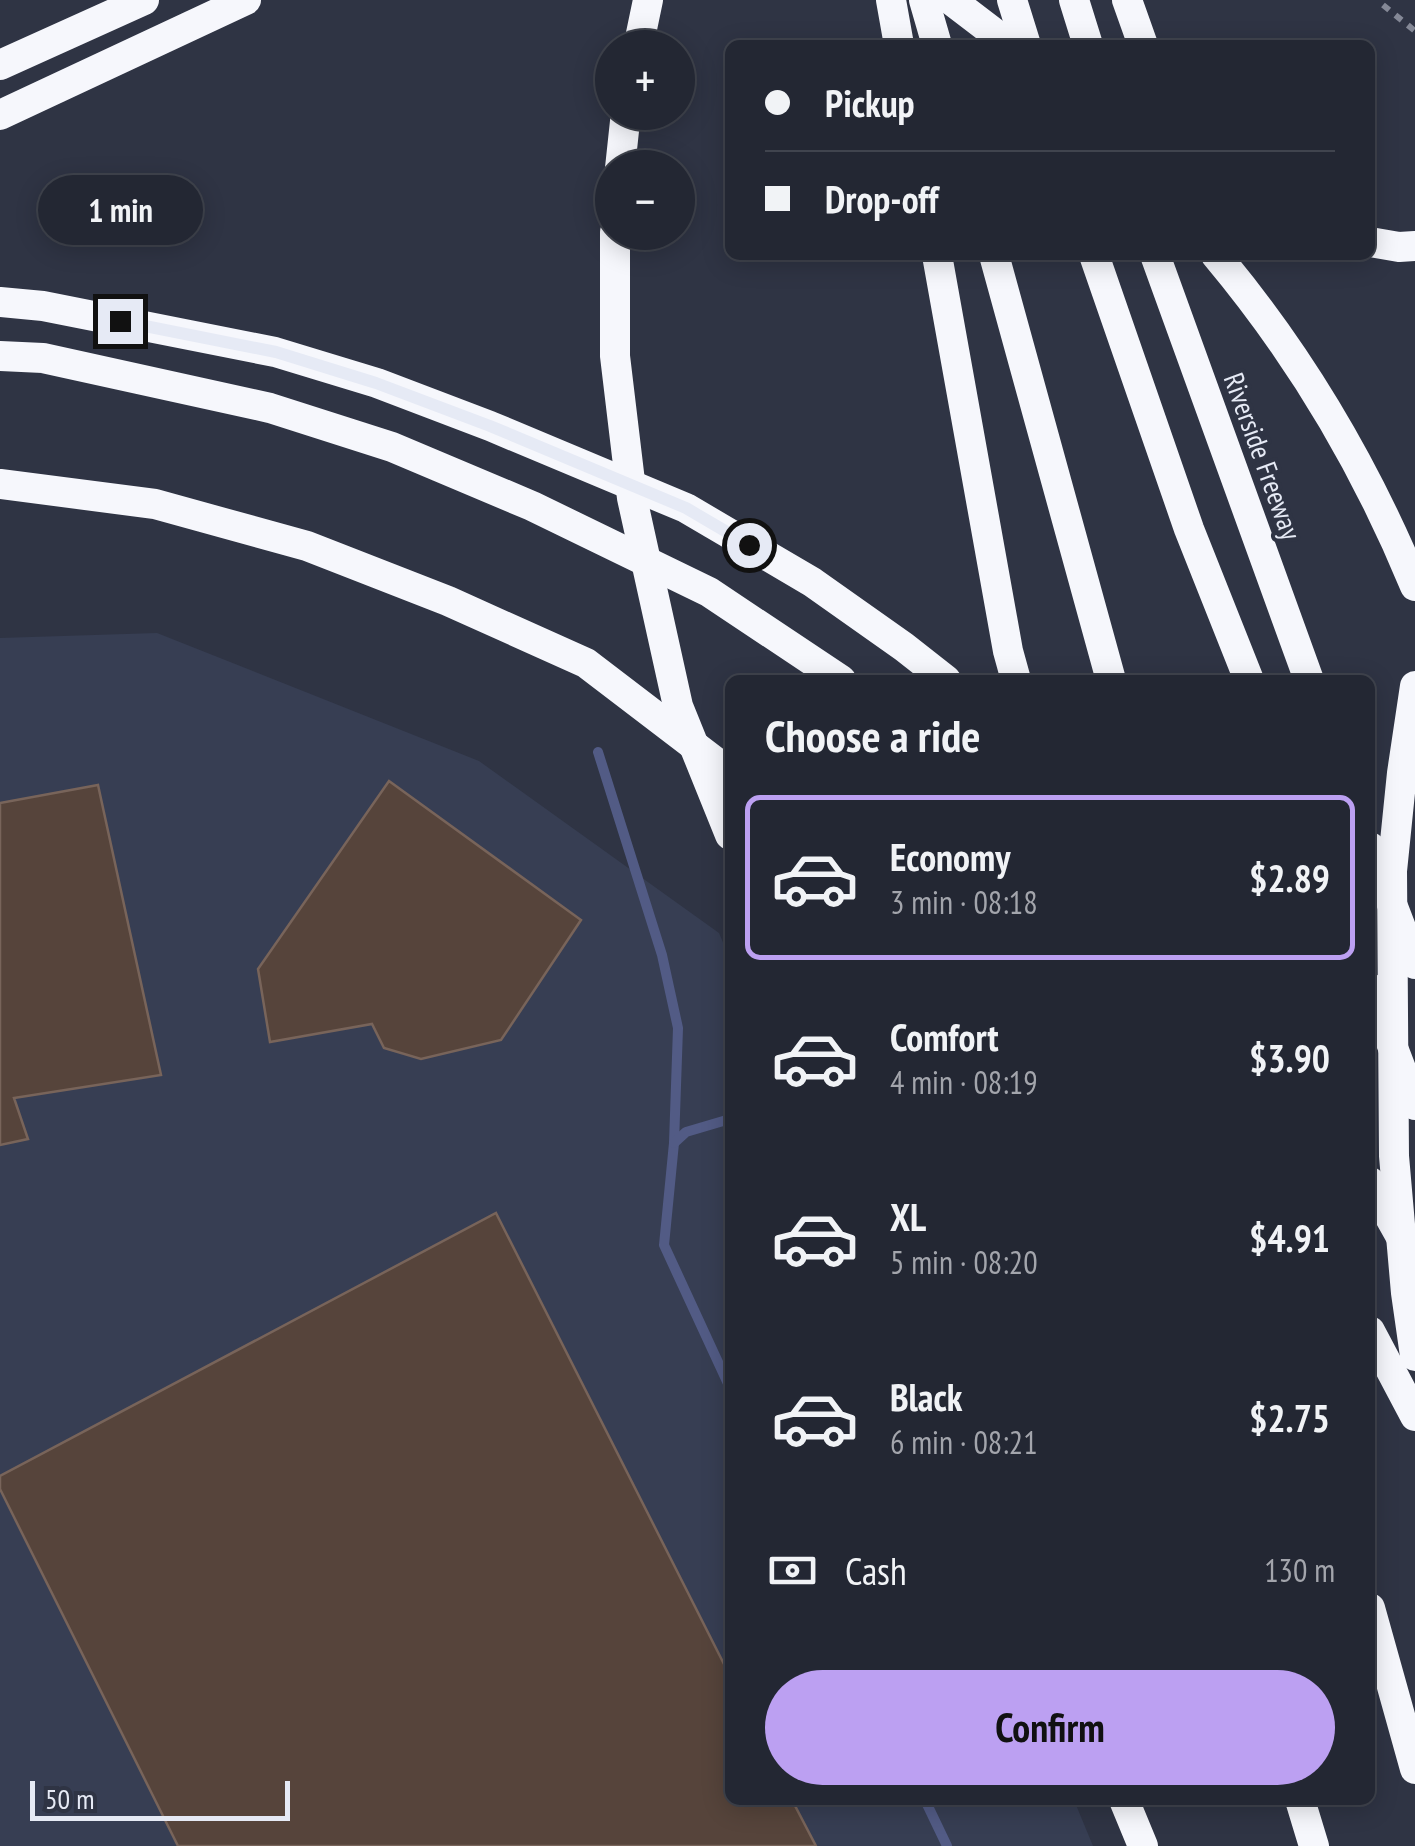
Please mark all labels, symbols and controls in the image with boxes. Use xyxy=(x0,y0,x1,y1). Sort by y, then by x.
map controls xyxy=(595,30,695,250)
button: + xyxy=(595,30,695,130)
text: Pickup xyxy=(825,78,915,127)
button: − xyxy=(595,150,695,250)
text: Drop-off xyxy=(825,174,939,223)
callout: 1 min xyxy=(38,176,202,246)
text: 1 min xyxy=(88,189,153,231)
route end xyxy=(98,299,143,344)
street label: Riverside Freeway xyxy=(1216,367,1310,545)
route start xyxy=(727,523,772,568)
text: Choose a ride xyxy=(765,706,980,764)
text: Economy xyxy=(890,832,1010,881)
icon: car xyxy=(770,833,860,923)
text: $2.89 xyxy=(1249,853,1330,902)
text: 3 min · 08:18 xyxy=(890,881,1038,923)
text: Comfort xyxy=(890,1012,999,1061)
icon: car xyxy=(770,1013,860,1103)
text: $3.90 xyxy=(1249,1033,1330,1082)
text: 4 min · 08:19 xyxy=(890,1061,1038,1103)
text: XL xyxy=(890,1192,926,1241)
icon: car xyxy=(770,1193,860,1283)
text: $4.91 xyxy=(1249,1213,1330,1262)
text: 5 min · 08:20 xyxy=(890,1241,1038,1283)
text: Black xyxy=(890,1372,963,1421)
icon: car xyxy=(770,1373,860,1463)
text: $2.75 xyxy=(1249,1393,1330,1442)
text: 6 min · 08:21 xyxy=(890,1421,1038,1463)
icon: cash xyxy=(765,1543,820,1598)
text: Cash xyxy=(845,1546,907,1595)
text: 130 m xyxy=(1264,1549,1335,1591)
button: Confirm xyxy=(765,1670,1335,1785)
scale bar xyxy=(30,1776,290,1820)
text: 50 m xyxy=(45,1780,94,1817)

